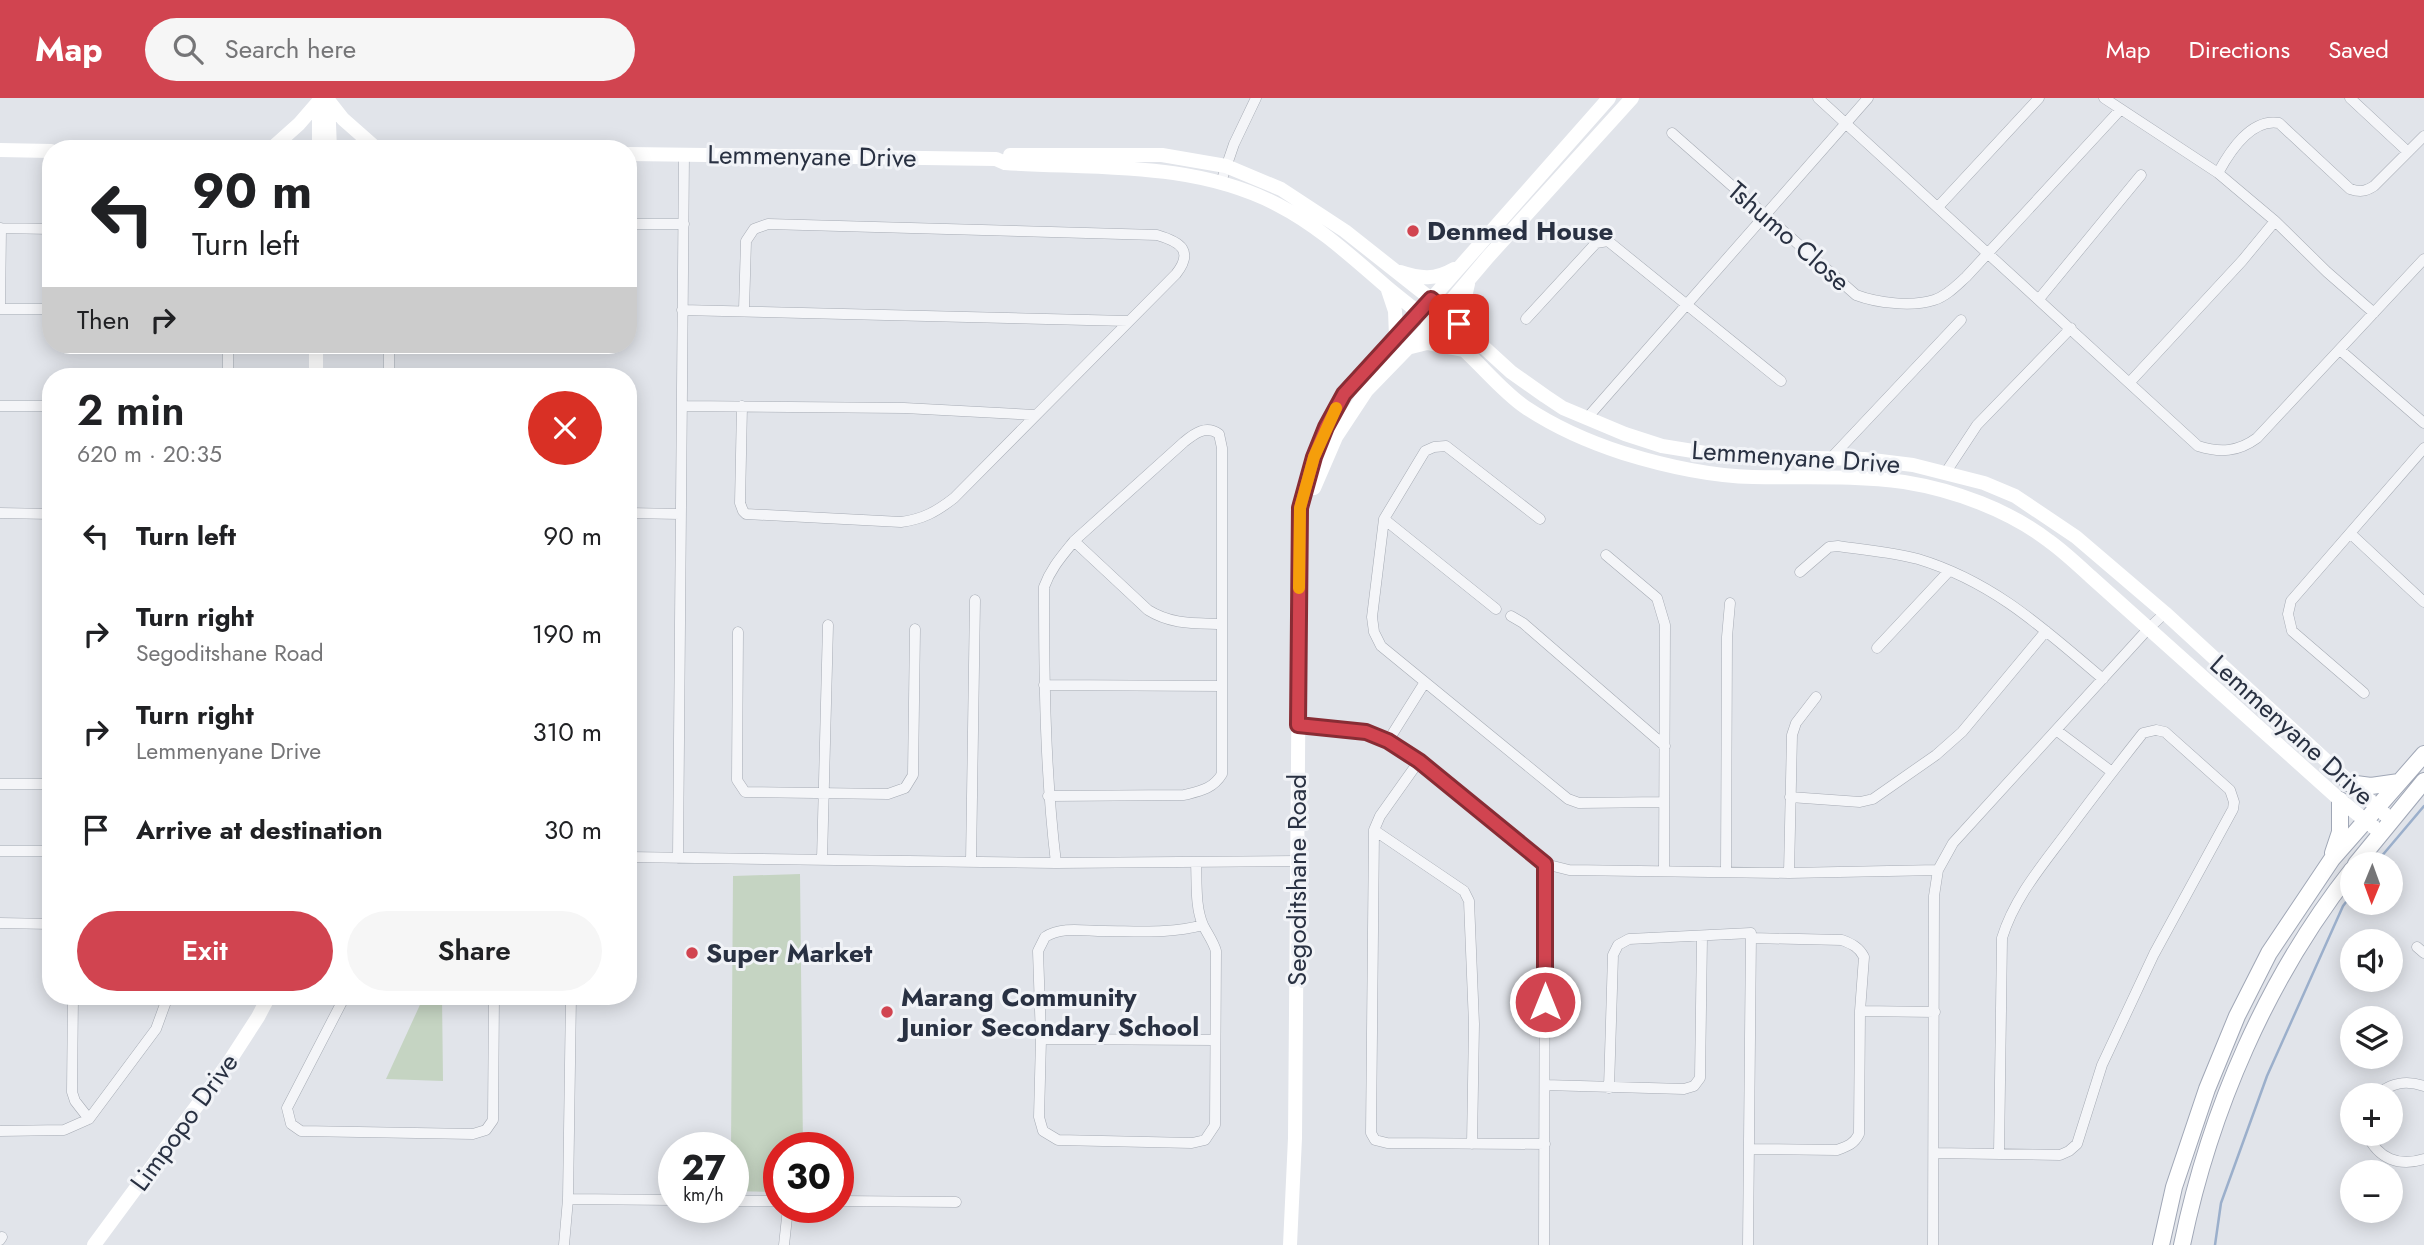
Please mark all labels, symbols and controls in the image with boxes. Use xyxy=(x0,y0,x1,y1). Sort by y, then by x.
search box xyxy=(145,18,635,81)
text: Map xyxy=(35,26,103,73)
icon: search xyxy=(169,30,207,68)
text: Search here xyxy=(225,30,356,68)
text: Map xyxy=(2106,32,2151,67)
text: Directions xyxy=(2189,32,2290,67)
text: Saved xyxy=(2328,32,2389,67)
street label: Lemmenyane Drive xyxy=(707,135,917,177)
text: 90 m xyxy=(192,156,312,226)
icon: left xyxy=(77,168,168,259)
street label: Tshumo Close xyxy=(1719,172,1859,300)
place label: Denmed House xyxy=(1427,212,1614,250)
text: Turn left xyxy=(192,221,299,267)
marker: Denmed House xyxy=(1405,223,1421,239)
pin xyxy=(1429,294,1489,354)
text: Then xyxy=(77,301,130,339)
icon: right xyxy=(144,301,182,339)
icon: arrive xyxy=(1440,305,1478,343)
text: 2 min xyxy=(77,380,185,441)
button: close xyxy=(528,391,602,465)
street label: Lemmenyane Drive xyxy=(1690,431,1902,483)
text: 620 m · 20:35 xyxy=(77,437,222,471)
icon: left xyxy=(77,517,115,555)
text: Turn left xyxy=(136,517,236,555)
text: 90 m xyxy=(543,517,602,555)
text: Turn right xyxy=(136,598,254,636)
icon: right xyxy=(77,615,115,653)
text: 190 m xyxy=(532,615,602,653)
text: Segoditshane Road xyxy=(136,636,324,670)
street label: Lemmenyane Drive xyxy=(2202,646,2382,814)
text: Turn right xyxy=(136,696,254,734)
icon: right xyxy=(77,713,115,751)
text: 310 m xyxy=(532,713,602,751)
text: Lemmenyane Drive xyxy=(136,734,321,768)
street label: Segoditshane Road xyxy=(1278,774,1316,986)
icon: arrive xyxy=(77,811,115,849)
text: Arrive at destination xyxy=(136,811,383,849)
text: 30 m xyxy=(544,811,602,849)
north arrow xyxy=(2340,852,2403,915)
map controls xyxy=(2340,852,2403,1223)
button: Exit xyxy=(77,911,333,991)
button: Share xyxy=(347,911,602,991)
button: sound xyxy=(2340,929,2403,992)
place label: Super Market xyxy=(706,934,873,972)
marker: Super Market xyxy=(684,945,700,961)
position arrow xyxy=(1508,965,1582,1039)
place label: Marang Community Junior Secondary School xyxy=(896,978,1199,1046)
marker: Marang Community Junior Secondary School xyxy=(879,1004,895,1020)
button: layers xyxy=(2340,1006,2403,1069)
street label: Limpopo Drive xyxy=(121,1045,247,1199)
button: + xyxy=(2340,1083,2403,1146)
speed limit sign: 30 xyxy=(763,1132,854,1223)
text: 27 xyxy=(681,1143,726,1193)
button: − xyxy=(2340,1160,2403,1223)
text: km/h xyxy=(683,1182,724,1208)

